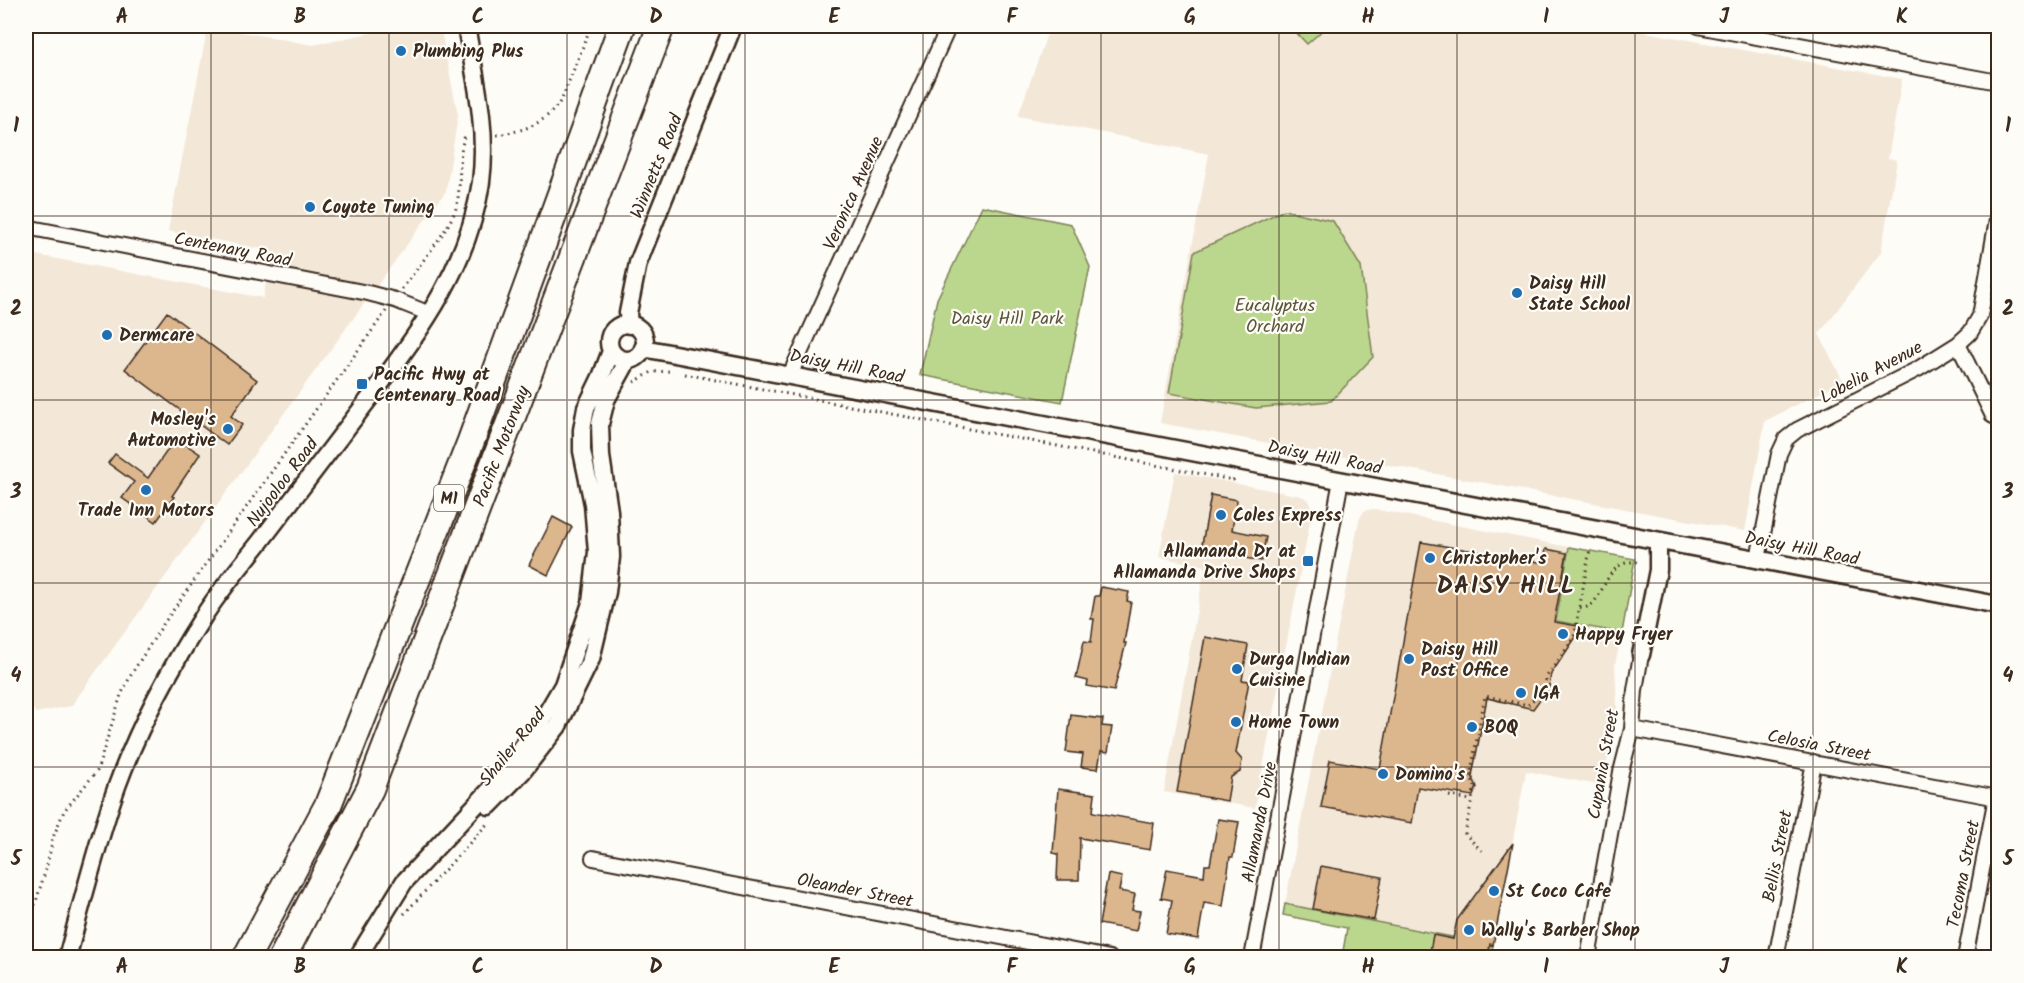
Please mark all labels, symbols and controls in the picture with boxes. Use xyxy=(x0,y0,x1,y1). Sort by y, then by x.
text: A xyxy=(116,2,128,34)
text: B xyxy=(294,2,306,34)
text: C xyxy=(472,2,484,34)
text: D xyxy=(649,2,663,34)
text: E xyxy=(828,2,840,34)
text: F xyxy=(1007,2,1019,34)
text: G xyxy=(1184,2,1196,34)
text: H xyxy=(1361,2,1375,34)
text: I xyxy=(1543,2,1549,34)
text: J xyxy=(1719,2,1730,34)
text: K xyxy=(1896,2,1908,34)
place label: Plumbing Plus xyxy=(413,38,524,67)
marker: Plumbing Plus xyxy=(394,44,408,58)
street label: Winnetts Road xyxy=(623,109,692,223)
text: 1 xyxy=(13,111,19,143)
text: 1 xyxy=(2005,111,2011,143)
street label: Veronica Avenue xyxy=(816,132,892,255)
place label: Coyote Tuning xyxy=(322,194,435,223)
marker: Coyote Tuning xyxy=(303,200,317,214)
street label: Centenary Road xyxy=(171,225,295,276)
place label: Daisy Hill State School xyxy=(1529,270,1630,320)
marker: Daisy Hill State School xyxy=(1510,286,1524,300)
park label: Eucalyptus Orchard xyxy=(1235,292,1316,342)
text: 2 xyxy=(10,294,22,326)
text: 2 xyxy=(2002,294,2014,326)
park label: Daisy Hill Park xyxy=(951,305,1064,334)
place label: Dermcare xyxy=(119,322,195,351)
marker: Dermcare xyxy=(100,328,114,342)
street label: Lobelia Avenue xyxy=(1815,334,1928,413)
street label: Daisy Hill Road xyxy=(787,342,907,393)
place label: Pacific Hwy at Centenary Road xyxy=(374,361,501,411)
marker: Pacific Hwy at Centenary Road xyxy=(355,377,369,391)
street label: Pacific Motorway xyxy=(466,381,539,511)
place label: Mosley's Automotive xyxy=(127,406,217,456)
marker: Mosley's Automotive xyxy=(221,422,235,436)
street label: Nujooloo Road xyxy=(240,431,327,534)
street label: Daisy Hill Road xyxy=(1265,433,1385,484)
text: 3 xyxy=(10,477,22,509)
text: 3 xyxy=(2002,477,2014,509)
marker: Trade Inn Motors xyxy=(139,483,153,497)
road number: M1 xyxy=(434,485,464,511)
place label: Trade Inn Motors xyxy=(78,497,215,526)
place label: Coles Express xyxy=(1233,502,1342,531)
marker: Coles Express xyxy=(1214,508,1228,522)
street label: Daisy Hill Road xyxy=(1742,524,1862,575)
place label: Allamanda Dr at Allamanda Drive Shops xyxy=(1113,538,1297,588)
place label: Christopher's xyxy=(1442,545,1547,574)
marker: Christopher's xyxy=(1423,551,1437,565)
marker: Allamanda Dr at Allamanda Drive Shops xyxy=(1301,554,1315,568)
district label: DAISY HILL xyxy=(1437,567,1575,606)
place label: Happy Fryer xyxy=(1575,621,1674,650)
marker: Happy Fryer xyxy=(1556,627,1570,641)
place label: Daisy Hill Post Office xyxy=(1421,636,1509,686)
place label: Durga Indian Cuisine xyxy=(1249,646,1350,696)
marker: Daisy Hill Post Office xyxy=(1402,652,1416,666)
text: 4 xyxy=(11,661,22,693)
text: 4 xyxy=(2003,661,2014,693)
marker: Durga Indian Cuisine xyxy=(1230,662,1244,676)
place label: IGA xyxy=(1533,680,1561,709)
marker: IGA xyxy=(1514,686,1528,700)
street label: Shailer Road xyxy=(472,702,555,793)
street label: Cupania Street xyxy=(1581,706,1629,822)
place label: Home Town xyxy=(1248,709,1339,738)
place label: BOQ xyxy=(1484,714,1518,743)
marker: Home Town xyxy=(1229,715,1243,729)
marker: BOQ xyxy=(1465,720,1479,734)
street label: Celosia Street xyxy=(1765,722,1874,771)
street label: Allamanda Drive xyxy=(1235,759,1286,885)
place label: Domino's xyxy=(1395,761,1466,790)
marker: Domino's xyxy=(1376,767,1390,781)
street label: Bellis Street xyxy=(1755,807,1802,905)
street label: Tecoma Street xyxy=(1940,817,1989,931)
text: 5 xyxy=(10,844,23,876)
text: 5 xyxy=(2002,844,2015,876)
street label: Oleander Street xyxy=(794,866,916,917)
place label: St Coco Cafe xyxy=(1506,878,1611,907)
marker: St Coco Cafe xyxy=(1487,884,1501,898)
place label: Wally's Barber Shop xyxy=(1481,917,1640,946)
marker: Wally's Barber Shop xyxy=(1462,923,1476,937)
text: A xyxy=(116,952,128,983)
text: B xyxy=(294,952,306,983)
text: C xyxy=(472,952,484,983)
text: D xyxy=(649,952,663,983)
text: E xyxy=(828,952,840,983)
text: F xyxy=(1007,952,1019,983)
text: G xyxy=(1184,952,1196,983)
text: H xyxy=(1361,952,1375,983)
text: I xyxy=(1543,952,1549,983)
text: J xyxy=(1719,952,1730,983)
text: K xyxy=(1896,952,1908,983)

